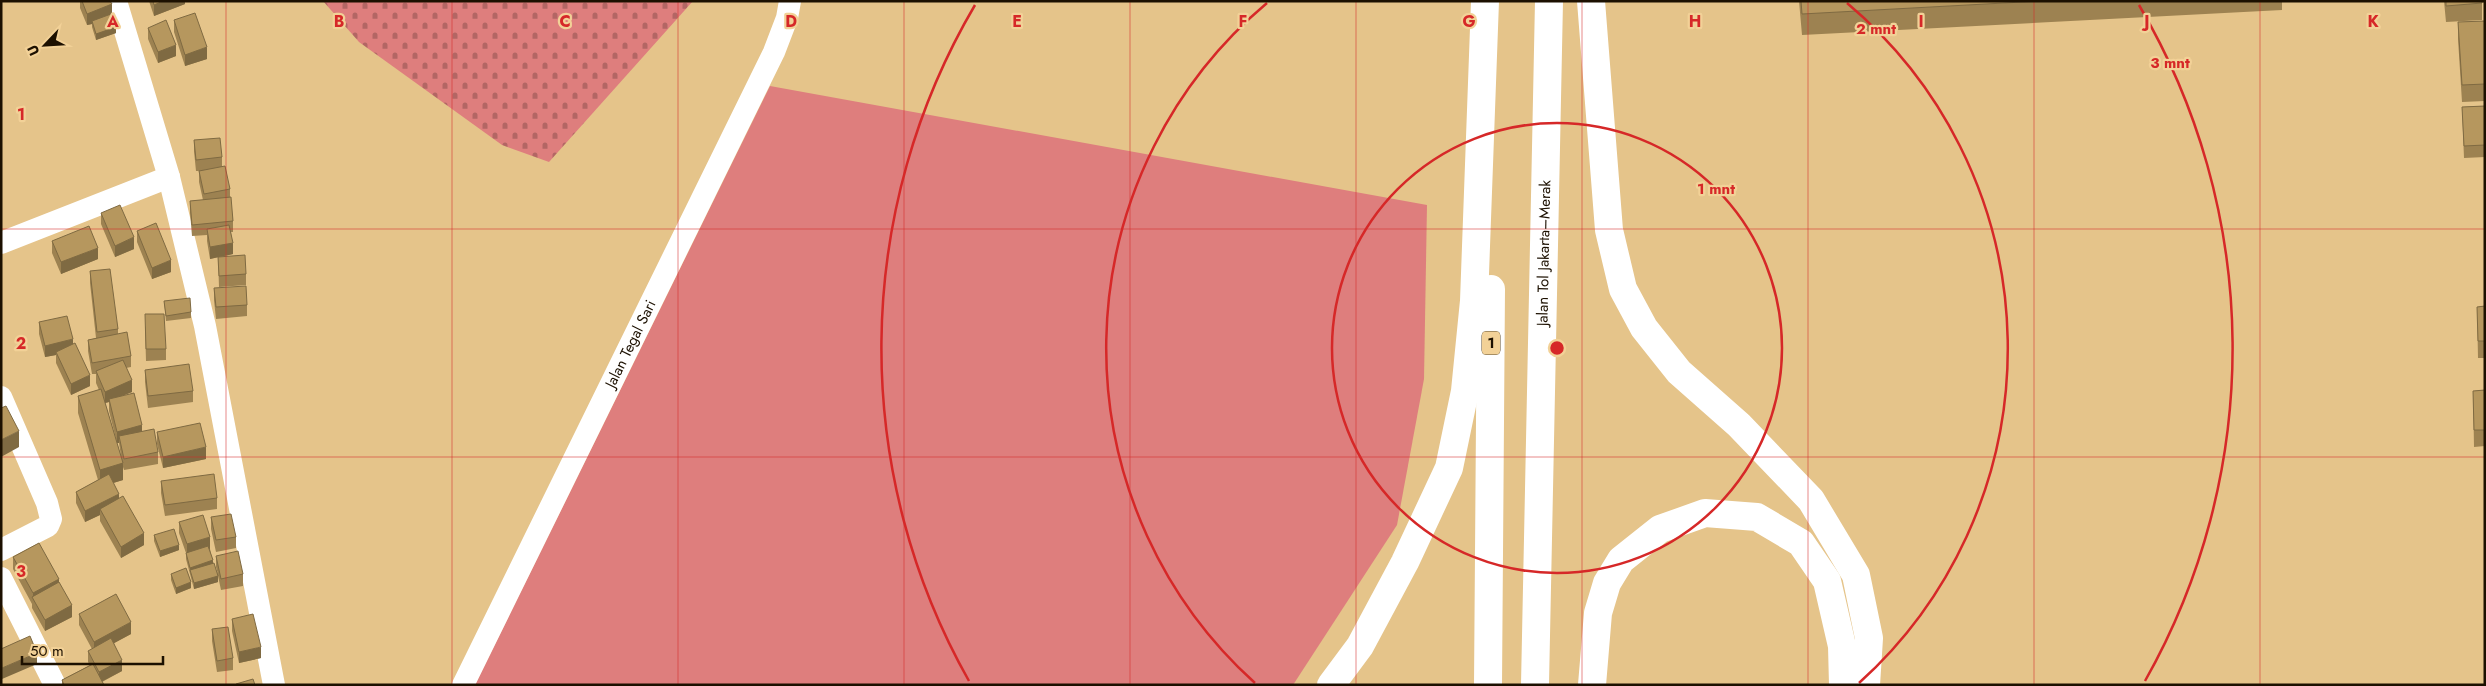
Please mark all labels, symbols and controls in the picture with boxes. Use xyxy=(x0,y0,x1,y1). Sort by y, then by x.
text: A xyxy=(106,10,119,33)
text: B xyxy=(334,10,344,33)
text: C xyxy=(559,10,571,33)
text: D xyxy=(785,10,797,33)
text: E xyxy=(1012,10,1022,33)
text: F xyxy=(1239,10,1247,33)
text: G xyxy=(1462,10,1476,33)
text: H xyxy=(1689,10,1701,33)
text: I xyxy=(1918,10,1924,33)
text: J xyxy=(2141,10,2150,33)
text: K xyxy=(2367,10,2379,33)
text: 2 mnt xyxy=(1856,18,1896,40)
north arrow xyxy=(20,20,70,70)
text: U xyxy=(22,42,44,59)
text: 3 mnt xyxy=(2150,52,2190,74)
text: 1 xyxy=(17,103,25,126)
text: 1 mnt xyxy=(1697,178,1735,200)
street label: Jalan Tol Jakarta–Merak xyxy=(1531,179,1556,328)
street label: Jalan Tegal Sari xyxy=(599,296,661,393)
text: 2 xyxy=(16,332,26,355)
road number: 1 xyxy=(1482,332,1500,354)
centre of rings xyxy=(1548,339,1566,357)
text: 3 xyxy=(16,560,26,583)
scale bar xyxy=(22,634,164,666)
text: 50 m xyxy=(30,640,64,662)

